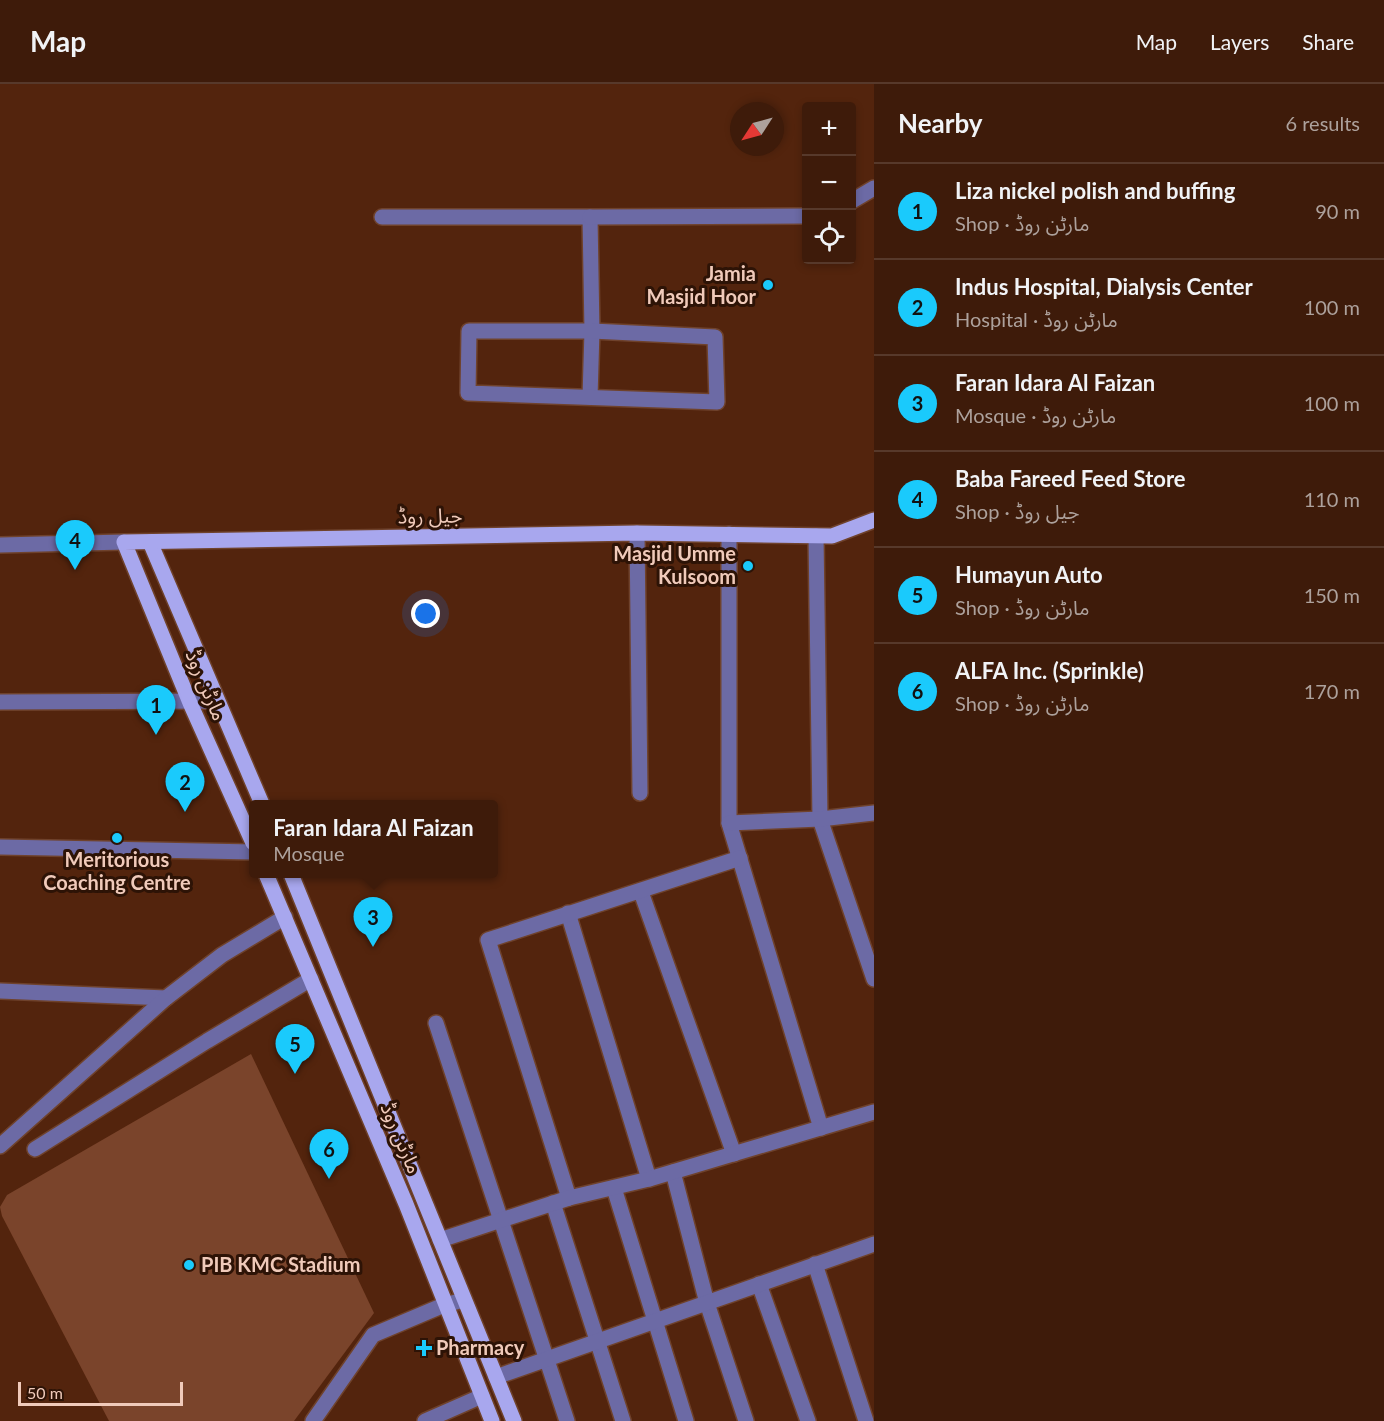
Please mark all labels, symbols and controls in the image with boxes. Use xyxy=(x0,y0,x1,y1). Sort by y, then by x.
text: Map xyxy=(30,24,86,58)
text: Map xyxy=(1136,29,1177,54)
text: Layers xyxy=(1210,29,1269,54)
text: Share xyxy=(1302,29,1354,54)
north arrow xyxy=(730,102,784,156)
map controls xyxy=(802,102,856,264)
button: + xyxy=(802,102,856,156)
text: Nearby xyxy=(898,107,983,139)
text: 6 results xyxy=(1285,111,1360,135)
button: − xyxy=(802,156,856,210)
text: Liza nickel polish and buffing xyxy=(955,177,1235,204)
text: 1 xyxy=(912,199,923,223)
text: 90 m xyxy=(1315,199,1360,223)
button: locate xyxy=(802,210,856,264)
text: Shop · مارٹن روڈ xyxy=(955,211,1089,235)
place label: Jamia Masjid Hoor xyxy=(647,261,757,308)
text: Indus Hospital, Dialysis Center xyxy=(955,273,1253,300)
marker: Jamia Masjid Hoor xyxy=(761,278,775,292)
text: 2 xyxy=(912,295,923,319)
text: 100 m xyxy=(1304,295,1360,319)
text: Hospital · مارٹن روڈ xyxy=(955,307,1118,331)
text: Faran Idara Al Faizan xyxy=(955,369,1155,396)
text: 3 xyxy=(912,391,923,415)
text: 100 m xyxy=(1304,391,1360,415)
text: Mosque · مارٹن روڈ xyxy=(955,403,1116,427)
text: Baba Fareed Feed Store xyxy=(955,465,1186,492)
text: 4 xyxy=(912,487,923,511)
text: 110 m xyxy=(1304,487,1360,511)
text: Shop · جیل روڈ xyxy=(955,499,1080,523)
street label: جیل روڈ xyxy=(397,502,463,529)
pin: 4 xyxy=(56,520,94,570)
place label: Masjid Umme Kulsoom xyxy=(613,541,736,588)
marker: Masjid Umme Kulsoom xyxy=(741,559,755,573)
text: Humayun Auto xyxy=(955,561,1103,588)
text: 5 xyxy=(912,583,923,607)
text: 150 m xyxy=(1304,583,1360,607)
text: Shop · مارٹن روڈ xyxy=(955,595,1089,619)
your location xyxy=(411,599,440,628)
street label: مارٹن روڈ xyxy=(180,646,233,724)
text: ALFA Inc. (Sprinkle) xyxy=(955,657,1144,684)
text: 6 xyxy=(912,679,923,703)
text: 170 m xyxy=(1304,679,1360,703)
pin: 1 xyxy=(136,686,176,735)
text: Shop · مارٹن روڈ xyxy=(955,691,1089,715)
pin: 2 xyxy=(166,762,204,812)
popup xyxy=(249,800,498,878)
text: Faran Idara Al Faizan xyxy=(273,814,474,841)
marker: Meritorious Coaching Centre xyxy=(110,831,124,845)
text: Mosque xyxy=(273,841,345,865)
place label: Meritorious Coaching Centre xyxy=(43,847,191,894)
pin: 3 xyxy=(354,898,392,947)
pin: 5 xyxy=(276,1024,314,1074)
street label: مارٹن روڈ xyxy=(375,1099,428,1177)
pin: 6 xyxy=(310,1130,348,1179)
place label: PIB KMC Stadium xyxy=(201,1252,361,1276)
marker: PIB KMC Stadium xyxy=(182,1258,196,1272)
place label: Pharmacy xyxy=(436,1335,525,1359)
marker: Pharmacy xyxy=(417,1341,431,1355)
scale bar xyxy=(18,1379,183,1406)
text: 50 m xyxy=(27,1383,63,1402)

